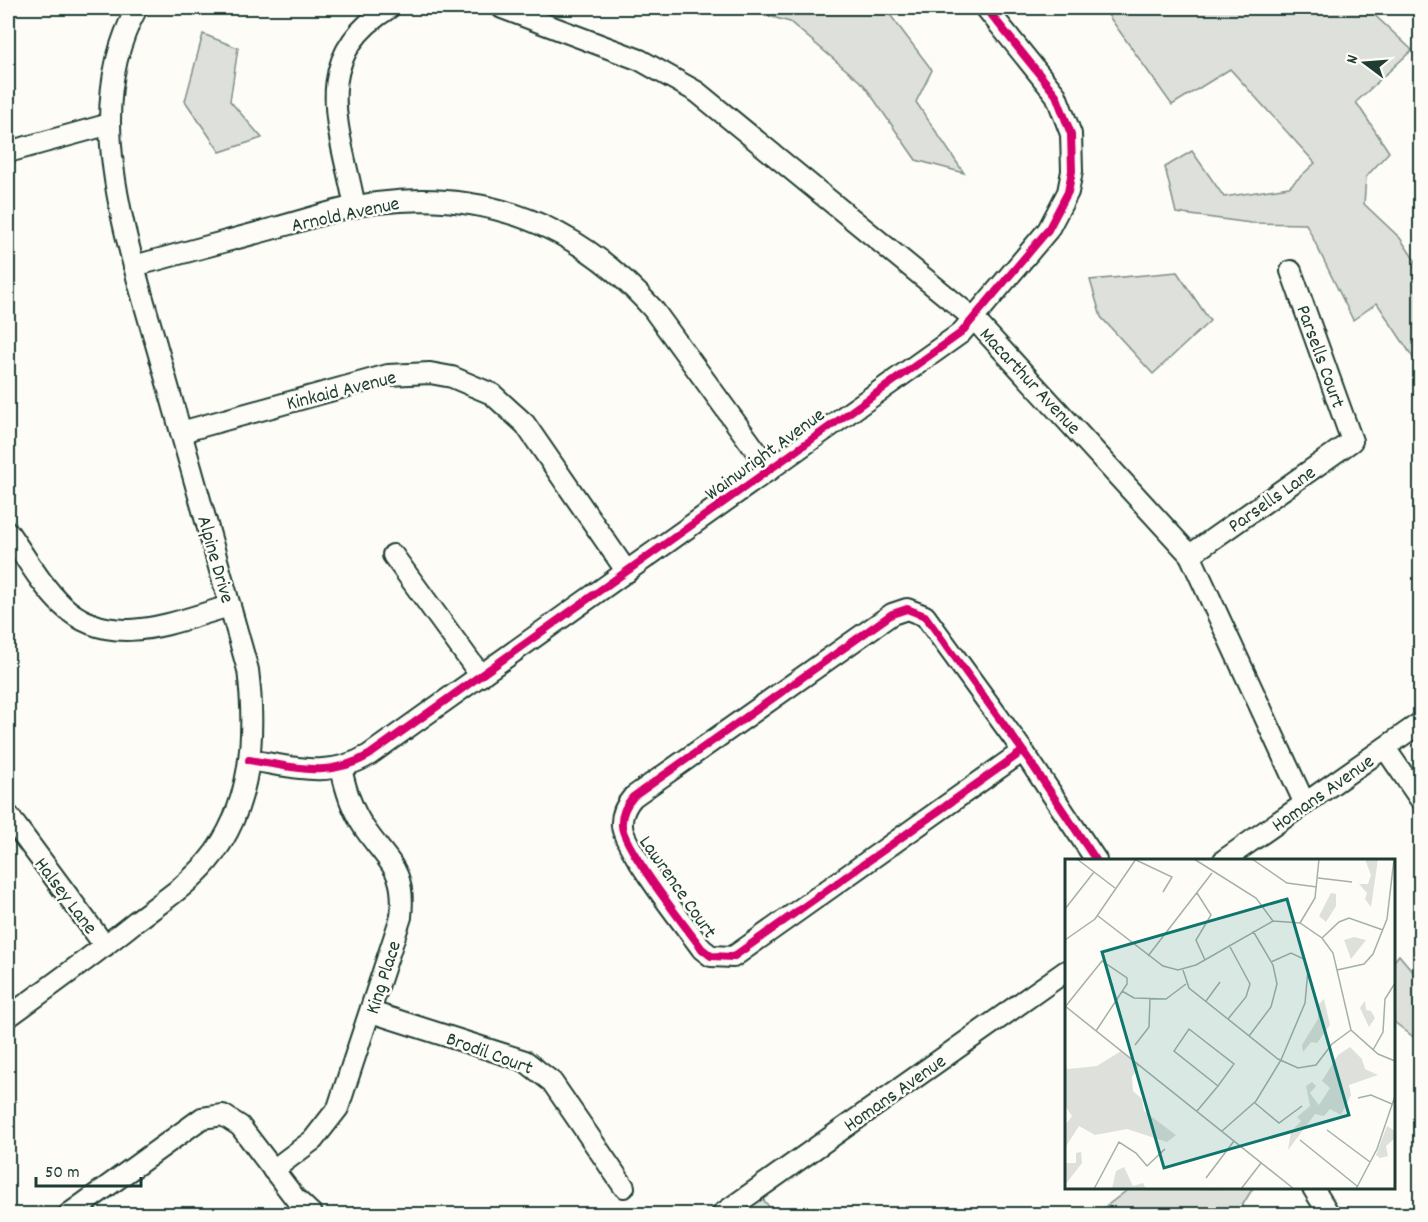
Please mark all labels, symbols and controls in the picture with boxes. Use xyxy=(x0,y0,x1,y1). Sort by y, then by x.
north arrow xyxy=(1335,33,1395,93)
text: N xyxy=(1341,52,1365,67)
street label: Arnold Avenue xyxy=(289,191,402,241)
street label: Parsells Court xyxy=(1288,302,1351,412)
street label: Macarthur Avenue xyxy=(972,322,1086,442)
street label: Kinkaid Avenue xyxy=(284,365,400,419)
street label: Wainwright Avenue xyxy=(700,402,832,509)
street label: Parsells Lane xyxy=(1223,460,1322,541)
street label: Alpine Drive xyxy=(188,513,240,607)
street label: Homans Avenue xyxy=(1267,749,1381,840)
street label: Lawrence Court xyxy=(631,831,722,945)
street label: Halsey Lane xyxy=(26,852,103,941)
inset map xyxy=(1065,859,1395,1189)
street label: King Place xyxy=(360,937,410,1018)
street label: Brodil Court xyxy=(442,1026,536,1083)
street label: Homans Avenue xyxy=(839,1049,953,1140)
scale bar xyxy=(36,1150,141,1188)
text: 50 m xyxy=(45,1161,80,1186)

